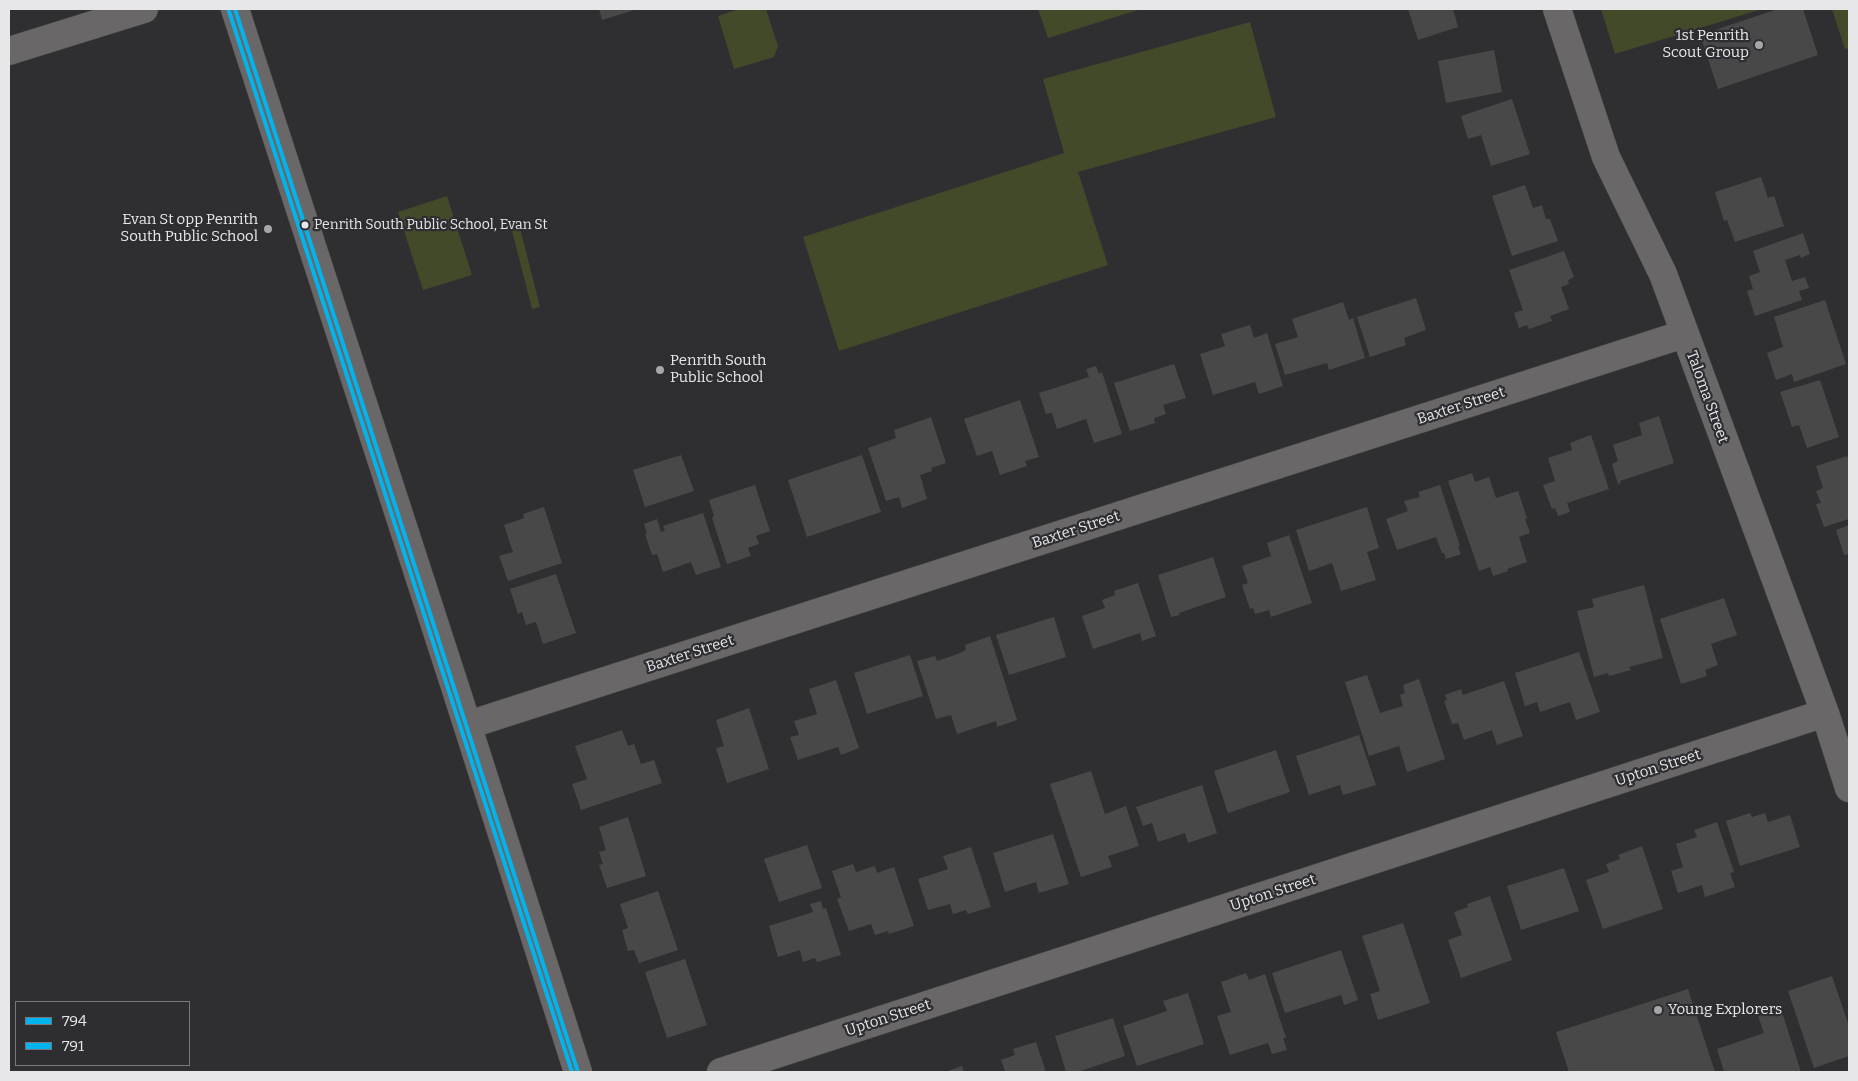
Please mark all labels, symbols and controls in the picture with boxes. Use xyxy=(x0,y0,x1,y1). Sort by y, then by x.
place label: 1st Penrith Scout Group xyxy=(1662,27,1749,62)
marker: 1st Penrith Scout Group xyxy=(1753,39,1765,51)
place label: Evan St opp Penrith South Public School xyxy=(120,211,258,246)
place label: Penrith South Public School, Evan St xyxy=(314,217,548,233)
marker: Penrith South Public School, Evan St xyxy=(300,220,310,230)
marker: Evan St opp Penrith South Public School xyxy=(262,223,274,235)
street label: Taloma Street xyxy=(1682,348,1732,446)
place label: Penrith South Public School xyxy=(670,352,766,387)
marker: Penrith South Public School xyxy=(654,364,666,376)
street label: Baxter Street xyxy=(1415,383,1507,429)
street label: Baxter Street xyxy=(1030,507,1122,553)
street label: Baxter Street xyxy=(644,631,736,677)
street label: Upton Street xyxy=(1613,746,1703,790)
street label: Upton Street xyxy=(1228,871,1318,915)
street label: Upton Street xyxy=(843,996,933,1040)
legend xyxy=(15,1001,190,1066)
place label: Young Explorers xyxy=(1668,1001,1782,1019)
marker: Young Explorers xyxy=(1652,1004,1664,1016)
text: 794 xyxy=(62,1012,87,1030)
text: 791 xyxy=(62,1037,84,1055)

